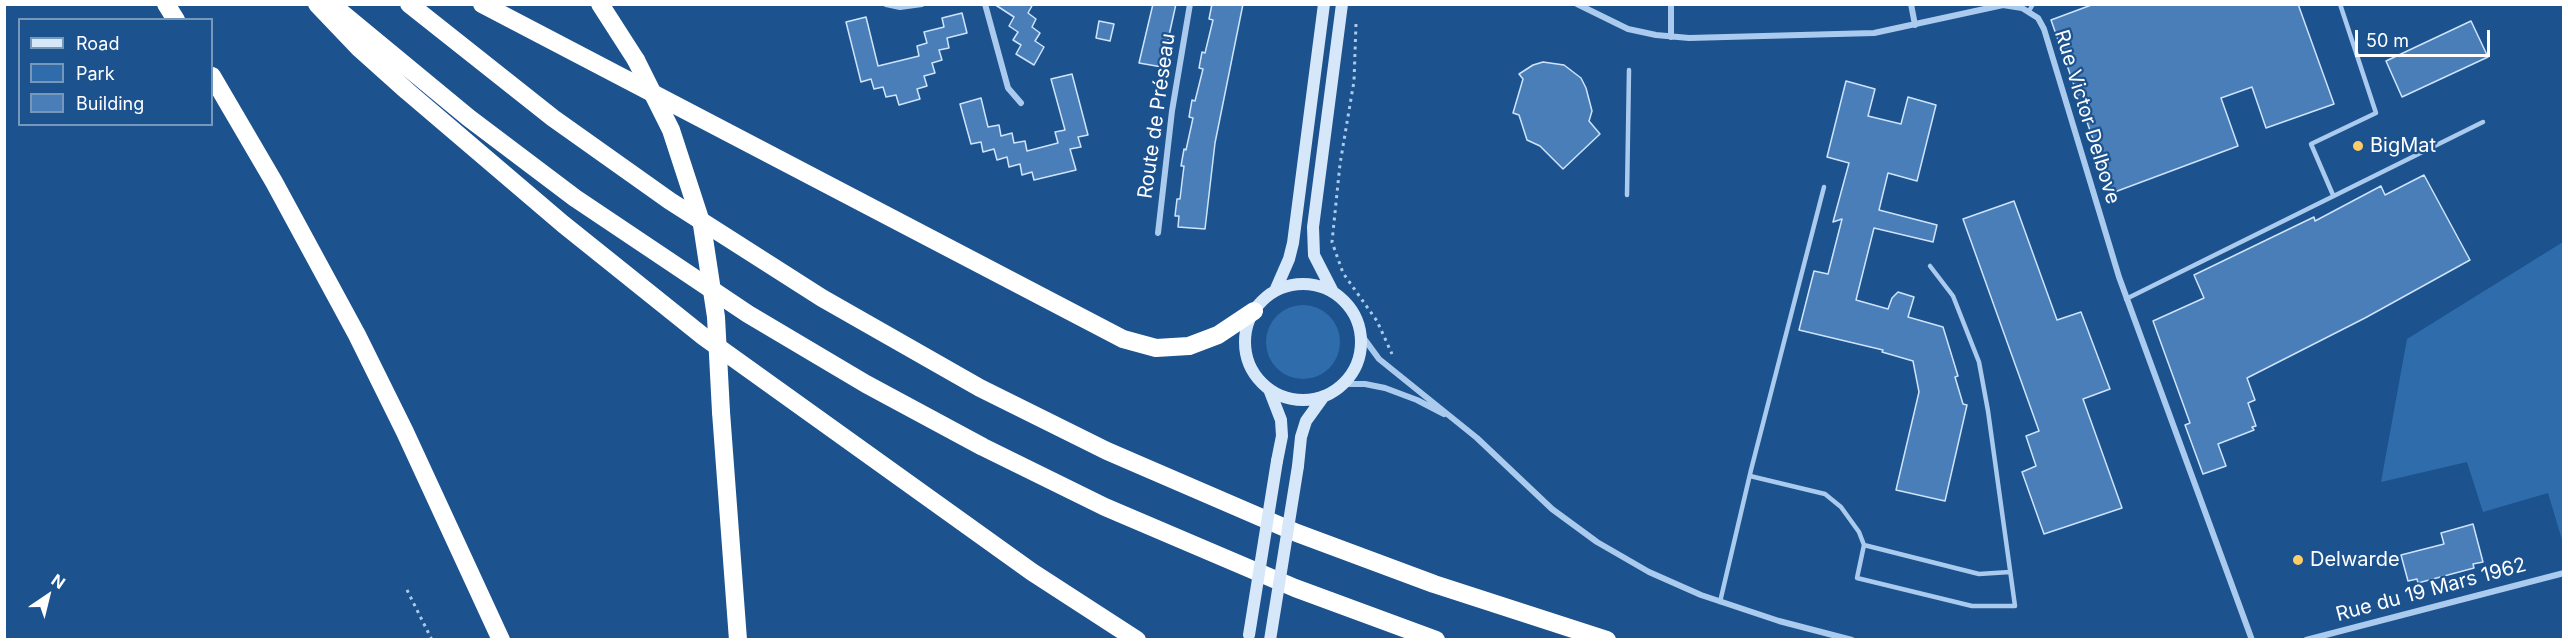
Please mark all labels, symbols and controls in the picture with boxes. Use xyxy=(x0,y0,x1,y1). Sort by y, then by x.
legend xyxy=(18,18,213,126)
scale bar xyxy=(2358,18,2493,56)
street label: Rue Victor Delbove xyxy=(2049,27,2125,207)
text: 50 m xyxy=(2366,30,2409,51)
street label: Route de Préseau xyxy=(1134,32,1180,200)
text: Road xyxy=(76,33,119,54)
text: Park xyxy=(76,63,115,84)
text: Building xyxy=(76,93,144,114)
place label: BigMat xyxy=(2370,134,2436,158)
marker: BigMat xyxy=(2351,139,2365,153)
place label: Delwarde xyxy=(2310,548,2400,572)
marker: Delwarde xyxy=(2291,553,2305,567)
street label: Rue du 19 Mars 1962 xyxy=(2333,553,2529,627)
north arrow xyxy=(18,566,78,626)
text: N xyxy=(48,570,69,593)

